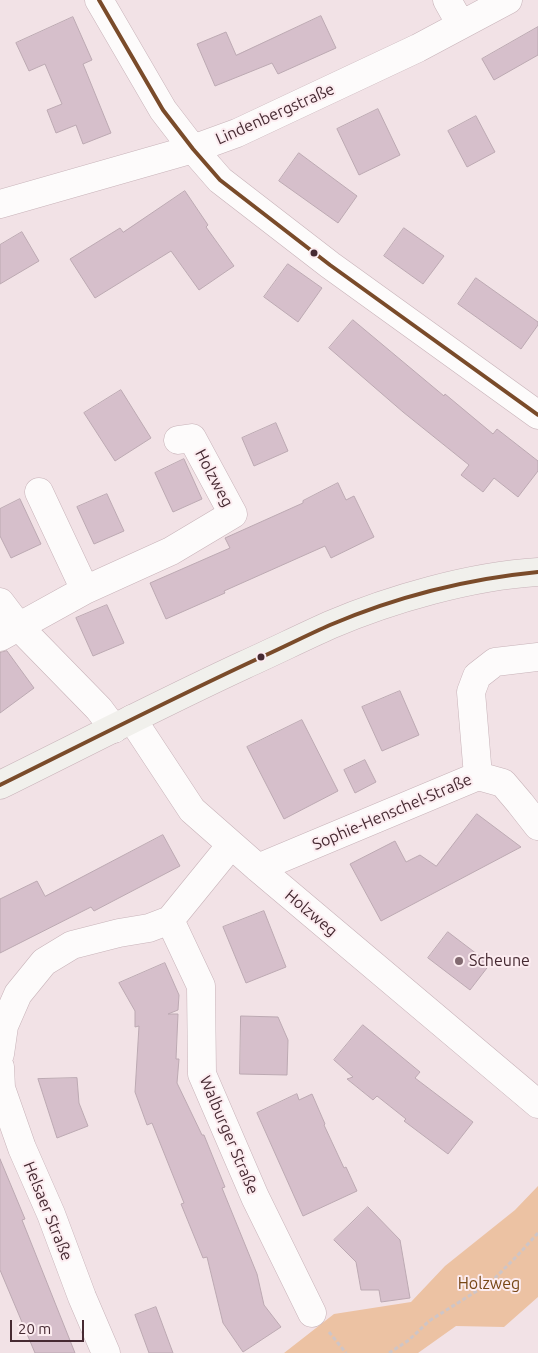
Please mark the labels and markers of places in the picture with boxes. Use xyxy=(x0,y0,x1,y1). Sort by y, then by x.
unlabelled marker xyxy=(309,248,319,258)
unlabelled marker xyxy=(256,652,266,662)
place label: Scheune xyxy=(469,951,530,971)
marker: Scheune xyxy=(453,955,465,967)

